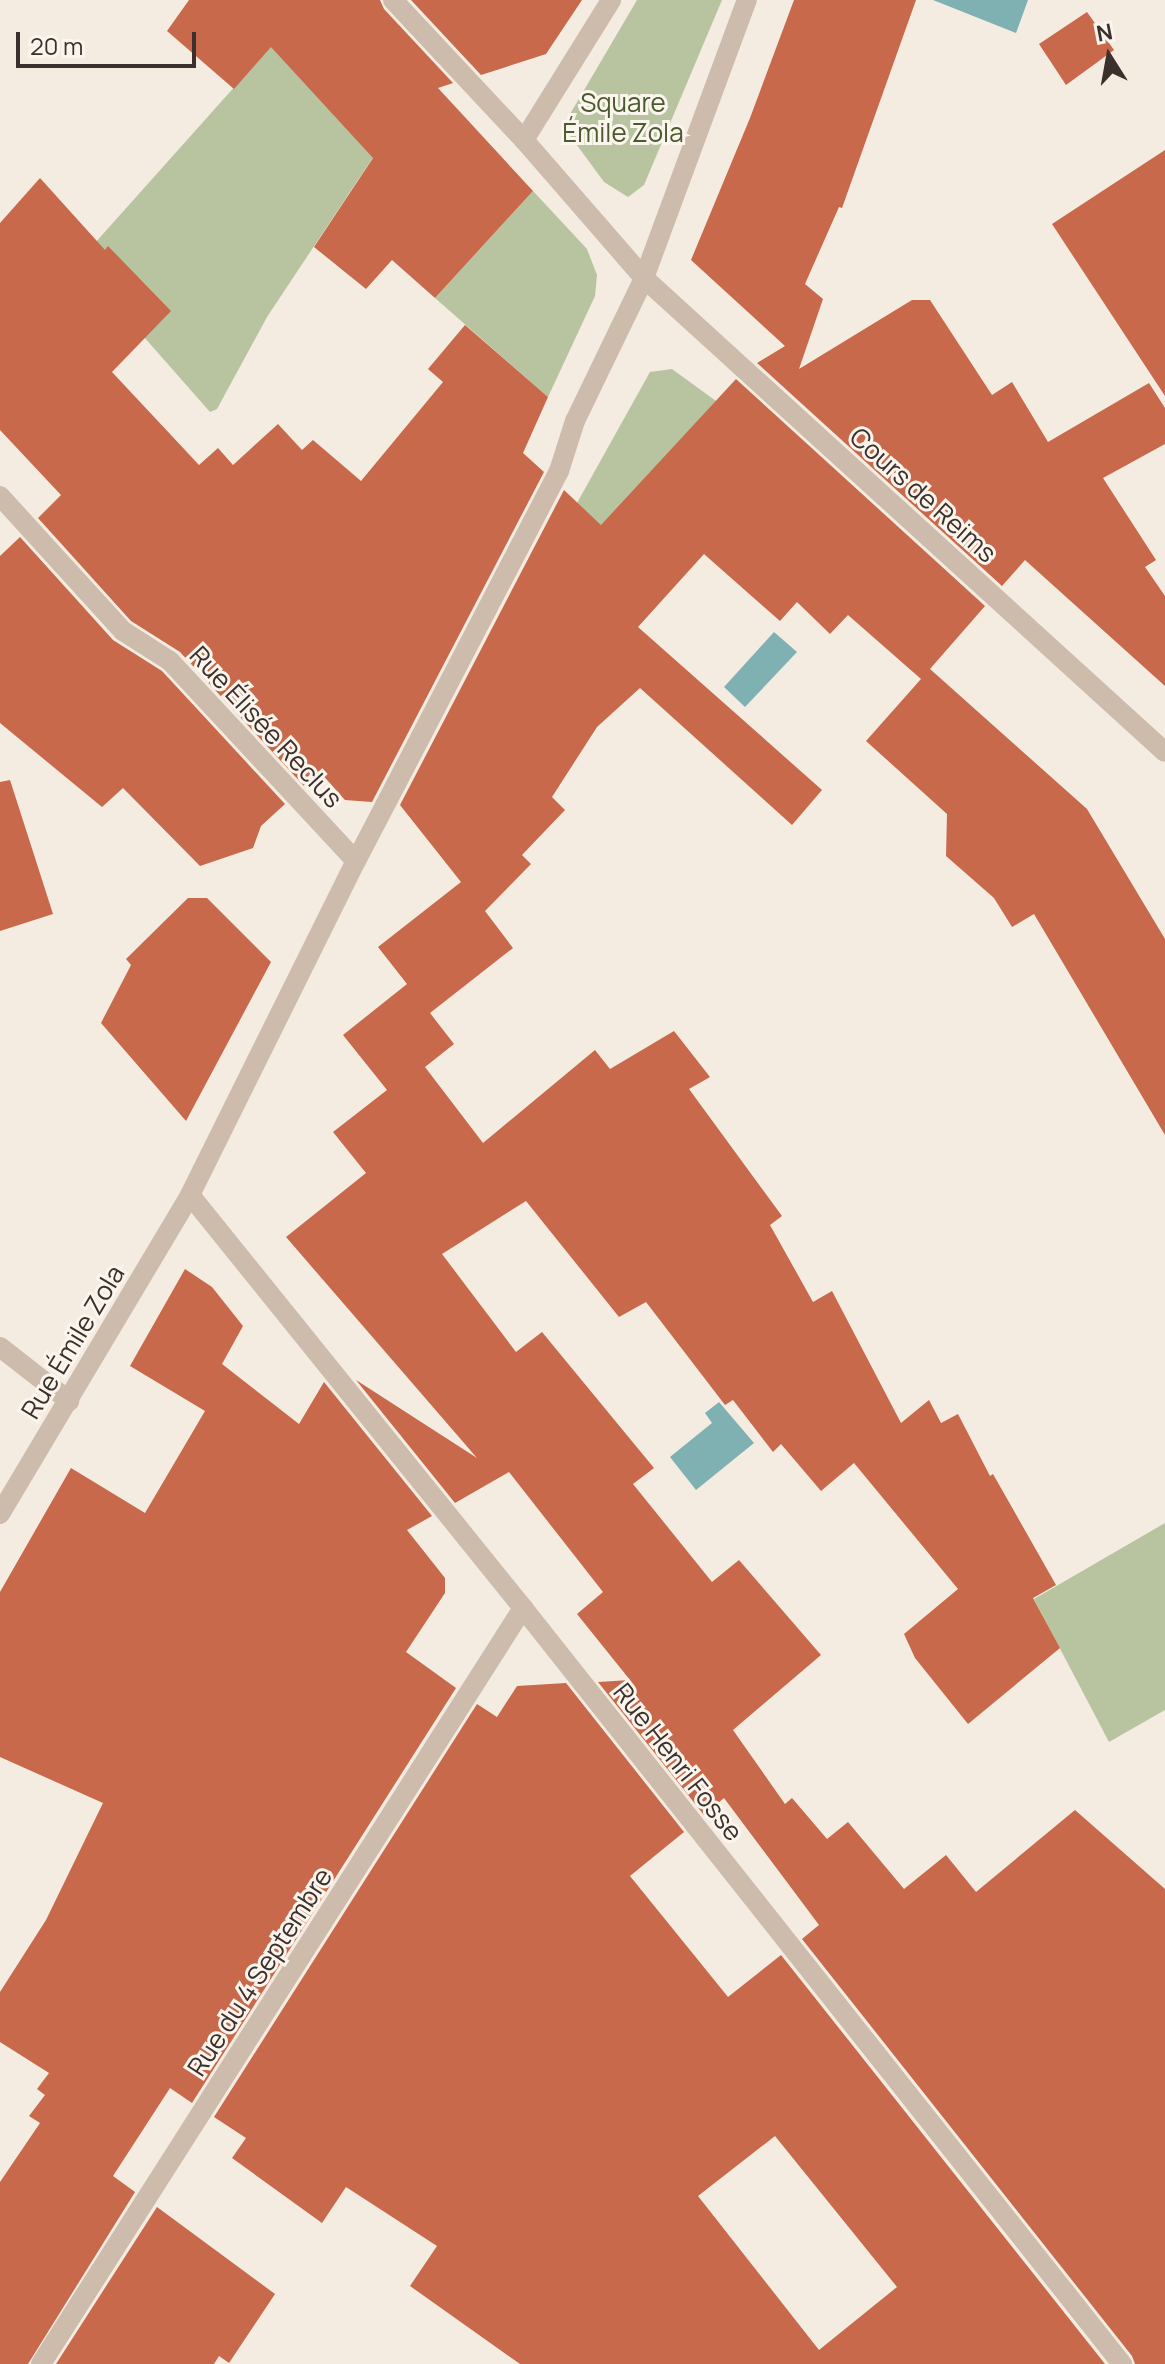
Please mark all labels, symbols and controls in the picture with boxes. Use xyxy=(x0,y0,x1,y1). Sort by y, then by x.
scale bar xyxy=(20,16,200,66)
north arrow xyxy=(1069,16,1149,96)
text: N xyxy=(1094,16,1115,49)
text: 20 m xyxy=(30,29,83,62)
park label: Square Émile Zola xyxy=(562,87,684,148)
street label: Cours de Reims xyxy=(843,421,1003,569)
street label: Rue Élisée Reclus xyxy=(183,640,349,814)
street label: Rue Émile Zola xyxy=(15,1260,131,1424)
street label: Rue Henri Fosse xyxy=(607,1677,749,1847)
street label: Rue du 4 Septembre xyxy=(181,1862,339,2082)

